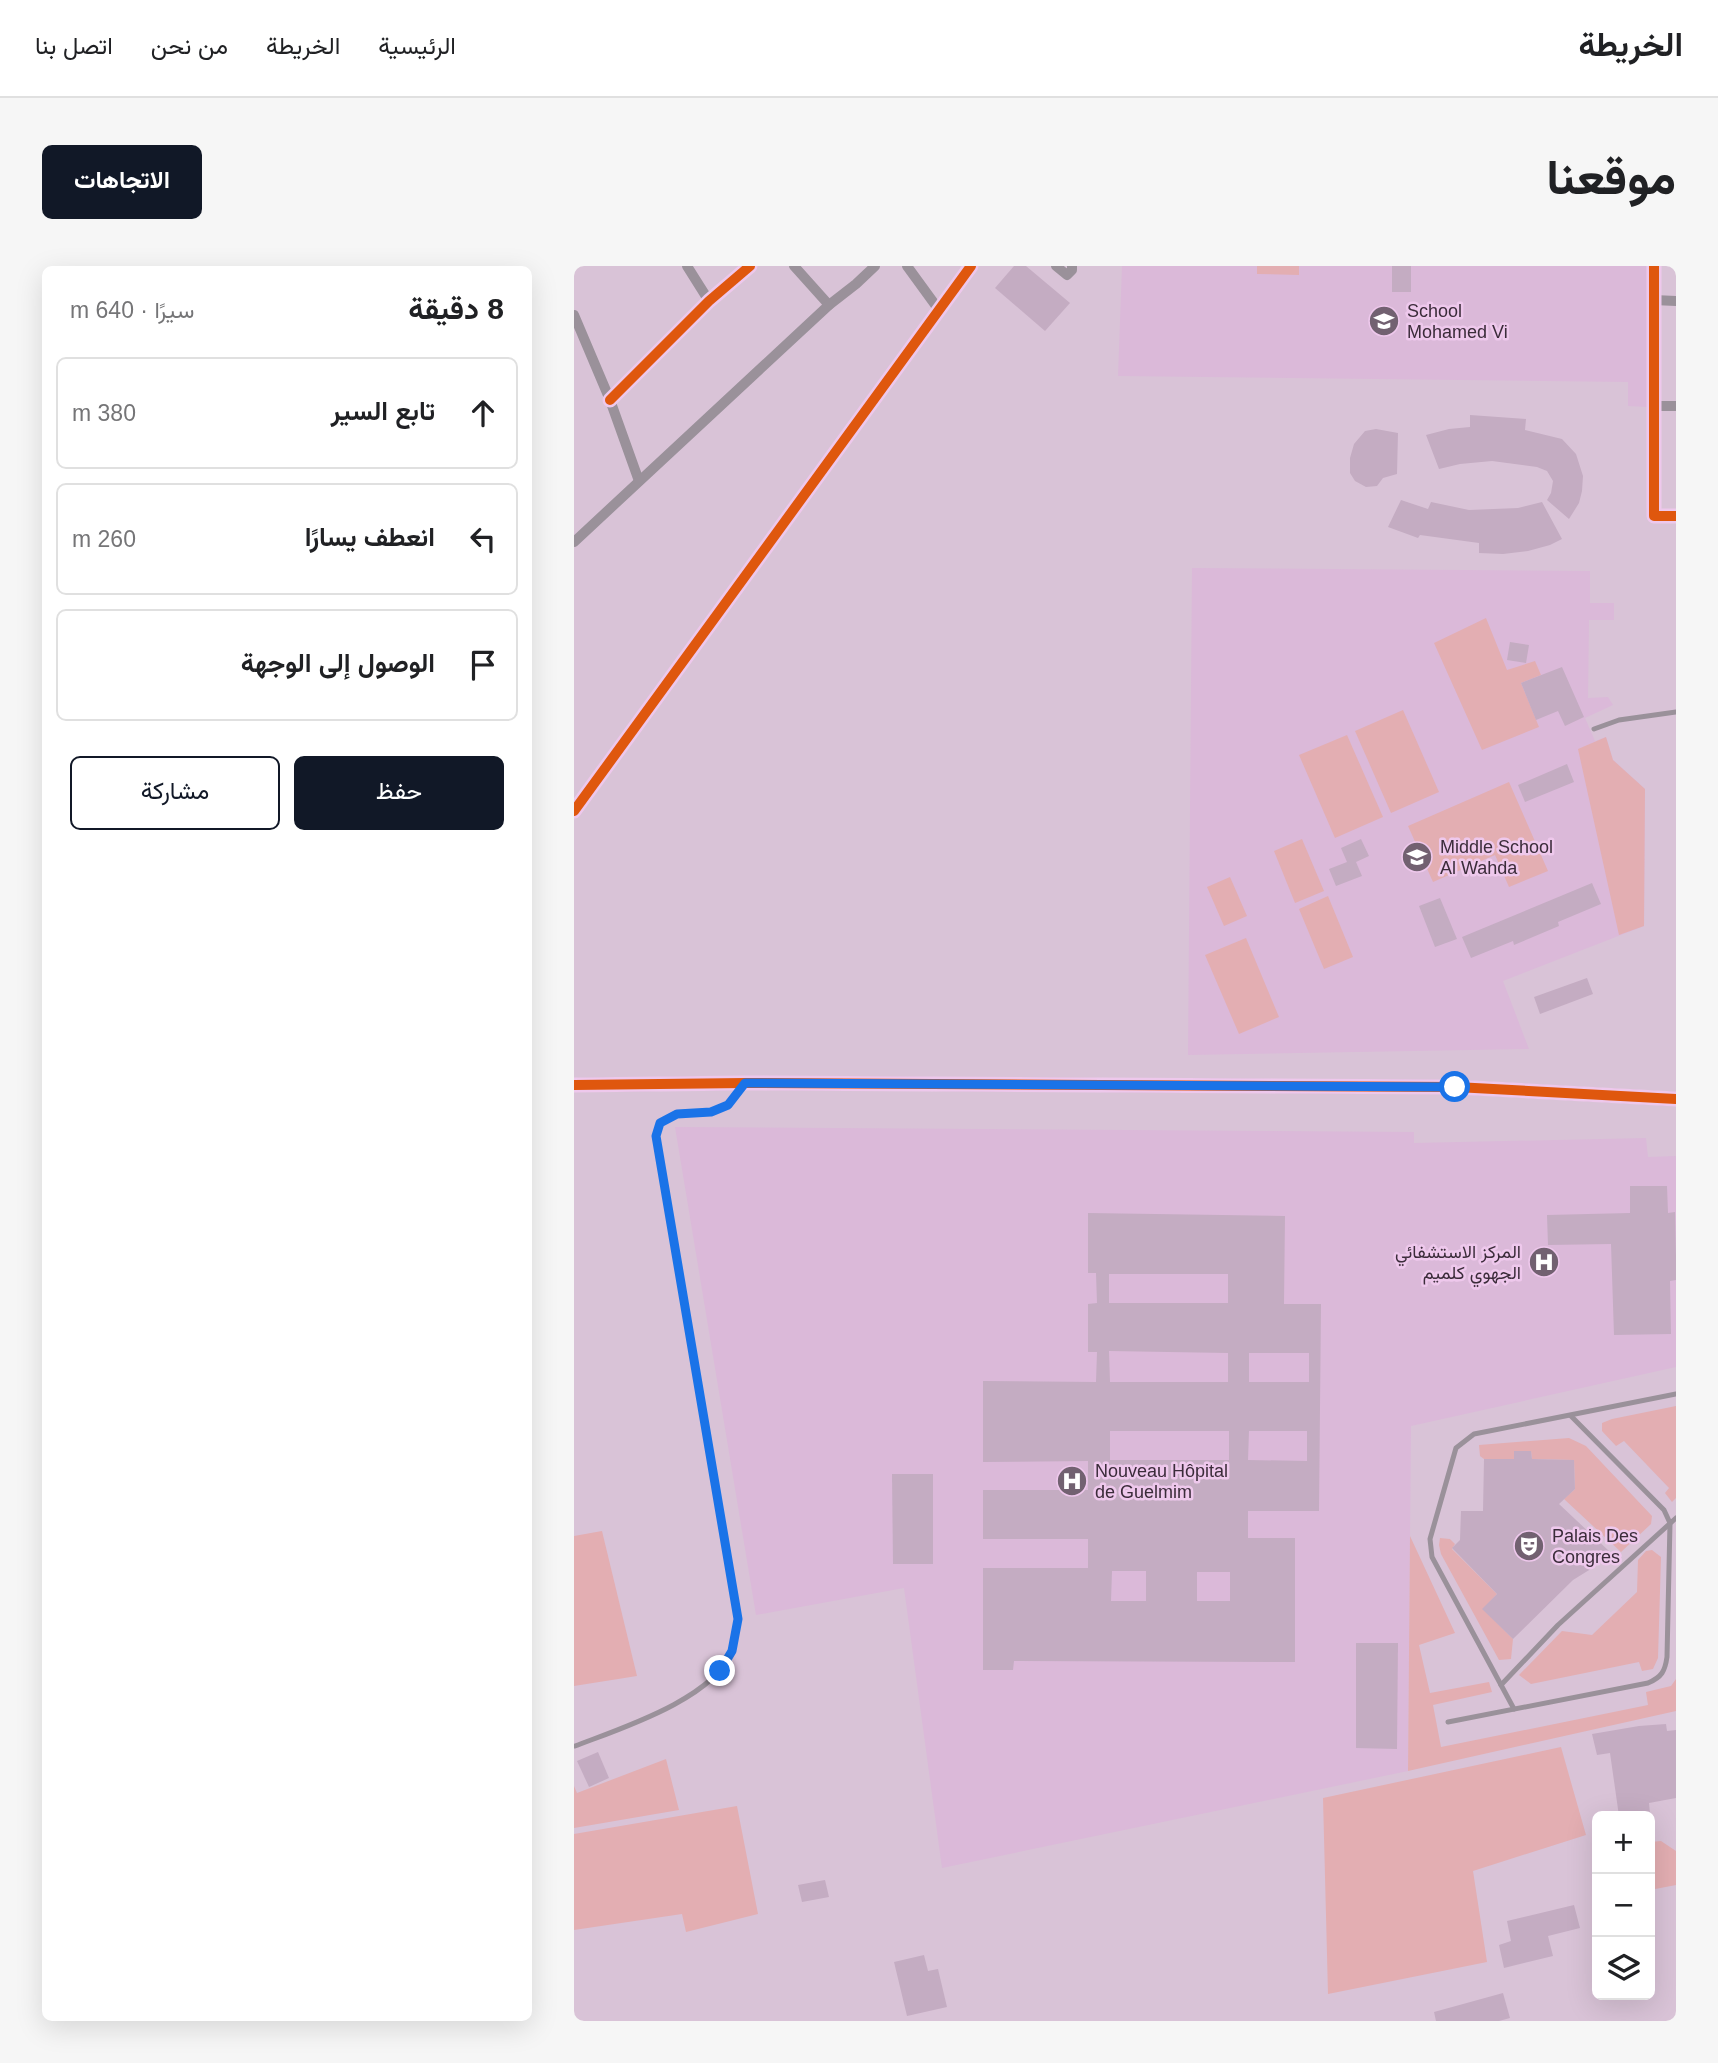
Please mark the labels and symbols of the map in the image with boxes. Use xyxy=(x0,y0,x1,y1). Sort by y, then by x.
place label: School Mohamed Vi xyxy=(1407,301,1508,342)
school or university icon: School Mohamed Vi xyxy=(1367,304,1401,338)
place label: Middle School Al Wahda xyxy=(1440,837,1553,878)
school or university icon: Middle School Al Wahda xyxy=(1400,840,1434,874)
route start xyxy=(1439,1071,1470,1102)
place label: المركز الاستشفائي الجهوي كلميم xyxy=(1395,1242,1521,1288)
hospital icon: المركز الاستشفائي الجهوي كلميم xyxy=(1527,1245,1561,1279)
place label: Nouveau Hôpital de Guelmim xyxy=(1095,1461,1228,1502)
hospital icon: Nouveau Hôpital de Guelmim xyxy=(1055,1464,1089,1498)
place label: Palais Des Congres xyxy=(1552,1526,1638,1567)
theatre icon: Palais Des Congres xyxy=(1512,1529,1546,1563)
route end xyxy=(704,1655,735,1686)

